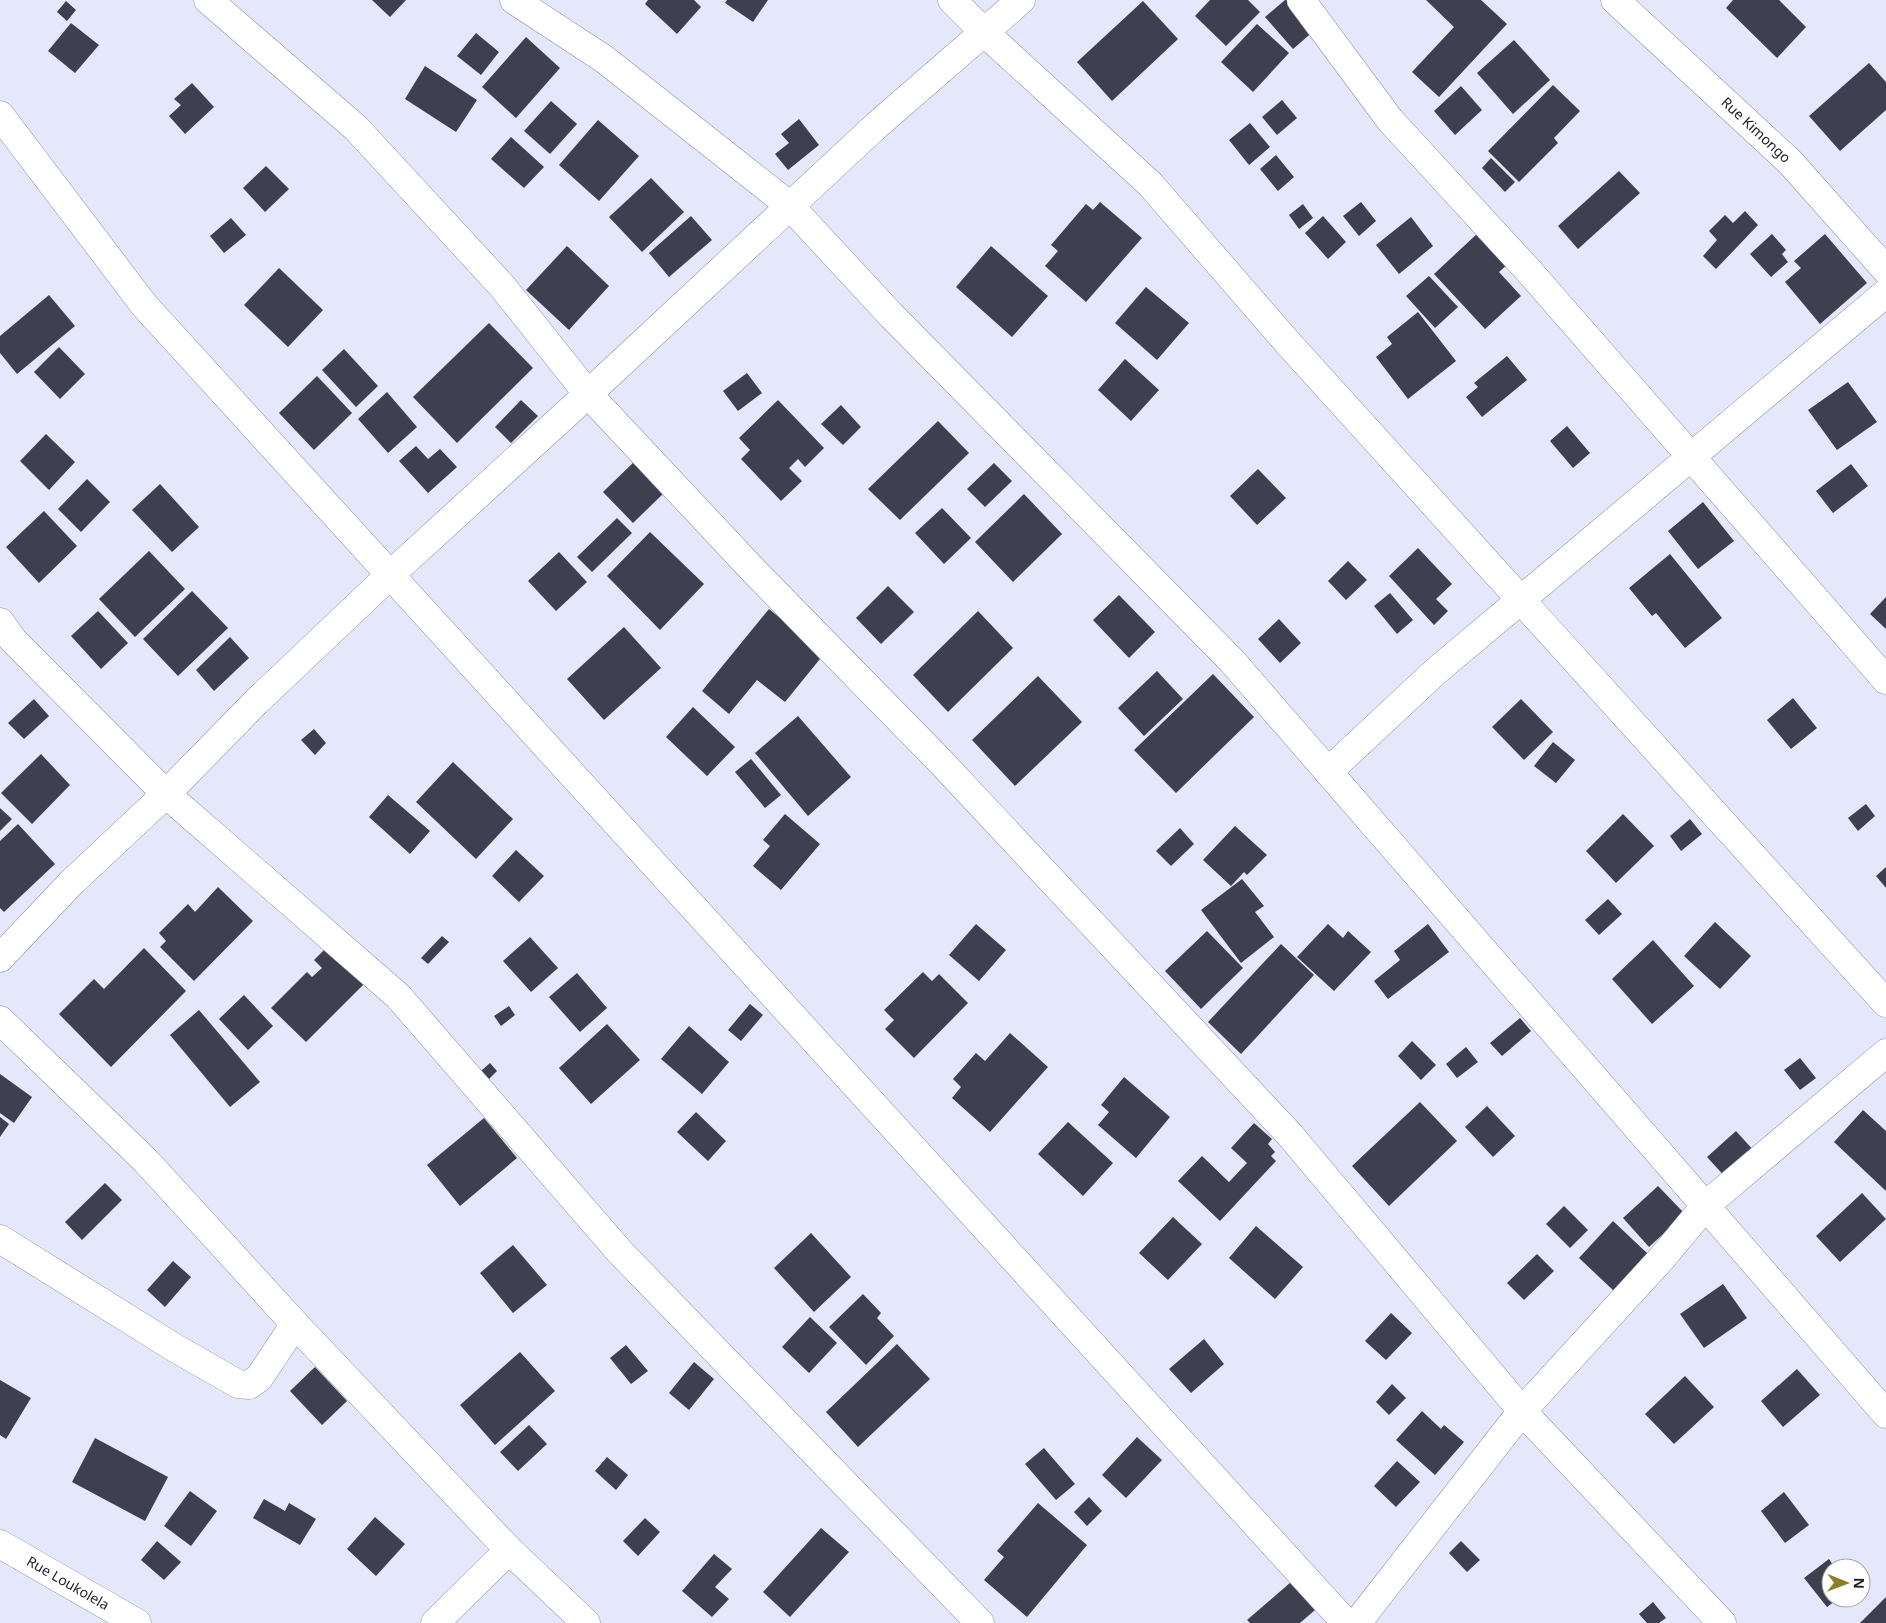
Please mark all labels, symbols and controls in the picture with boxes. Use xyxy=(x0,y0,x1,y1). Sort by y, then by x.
street label: Rue Kimongo xyxy=(1718,93,1795,167)
street label: Rue Loukolela xyxy=(24,1551,113,1614)
north arrow xyxy=(1821,1558,1871,1608)
text: N xyxy=(1850,1577,1869,1589)

